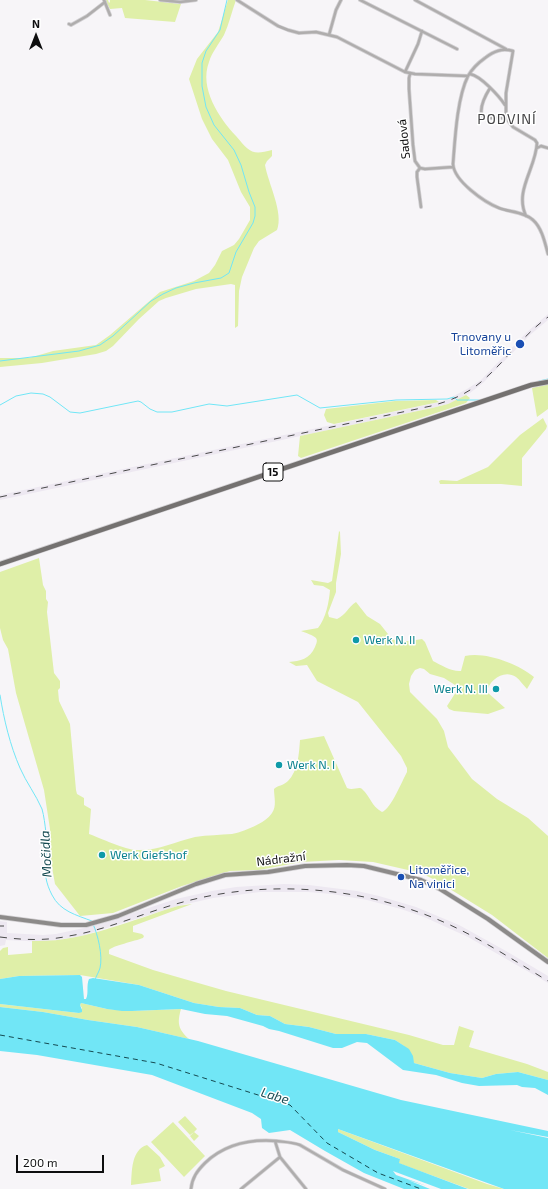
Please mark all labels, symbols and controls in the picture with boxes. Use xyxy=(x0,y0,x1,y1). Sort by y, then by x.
north arrow xyxy=(16,16,56,56)
text: N xyxy=(32,17,40,30)
district label: PODVINÍ xyxy=(477,111,537,127)
street label: Sadová xyxy=(395,118,413,160)
place label: Trnovany u Litoměřic xyxy=(451,330,511,358)
marker: Trnovany u Litoměřic xyxy=(514,338,526,350)
road number: 15 xyxy=(263,463,283,481)
place label: Werk N. II xyxy=(364,633,415,647)
marker: Werk N. II xyxy=(351,635,361,645)
place label: Werk N. III xyxy=(433,682,488,696)
marker: Werk N. III xyxy=(491,684,501,694)
place label: Werk N. I xyxy=(287,758,335,772)
marker: Werk N. I xyxy=(274,760,284,770)
water label: Močidla xyxy=(37,830,55,878)
place label: Werk Giefshof xyxy=(110,848,187,862)
street label: Nádražní xyxy=(256,849,306,869)
marker: Werk Giefshof xyxy=(97,850,107,860)
place label: Litoměřice, Na vinici xyxy=(409,863,469,891)
marker: Litoměřice, Na vinici xyxy=(396,872,406,882)
water label: Labe xyxy=(259,1084,291,1108)
scale bar xyxy=(18,1147,106,1173)
text: 200 m xyxy=(23,1155,57,1169)

